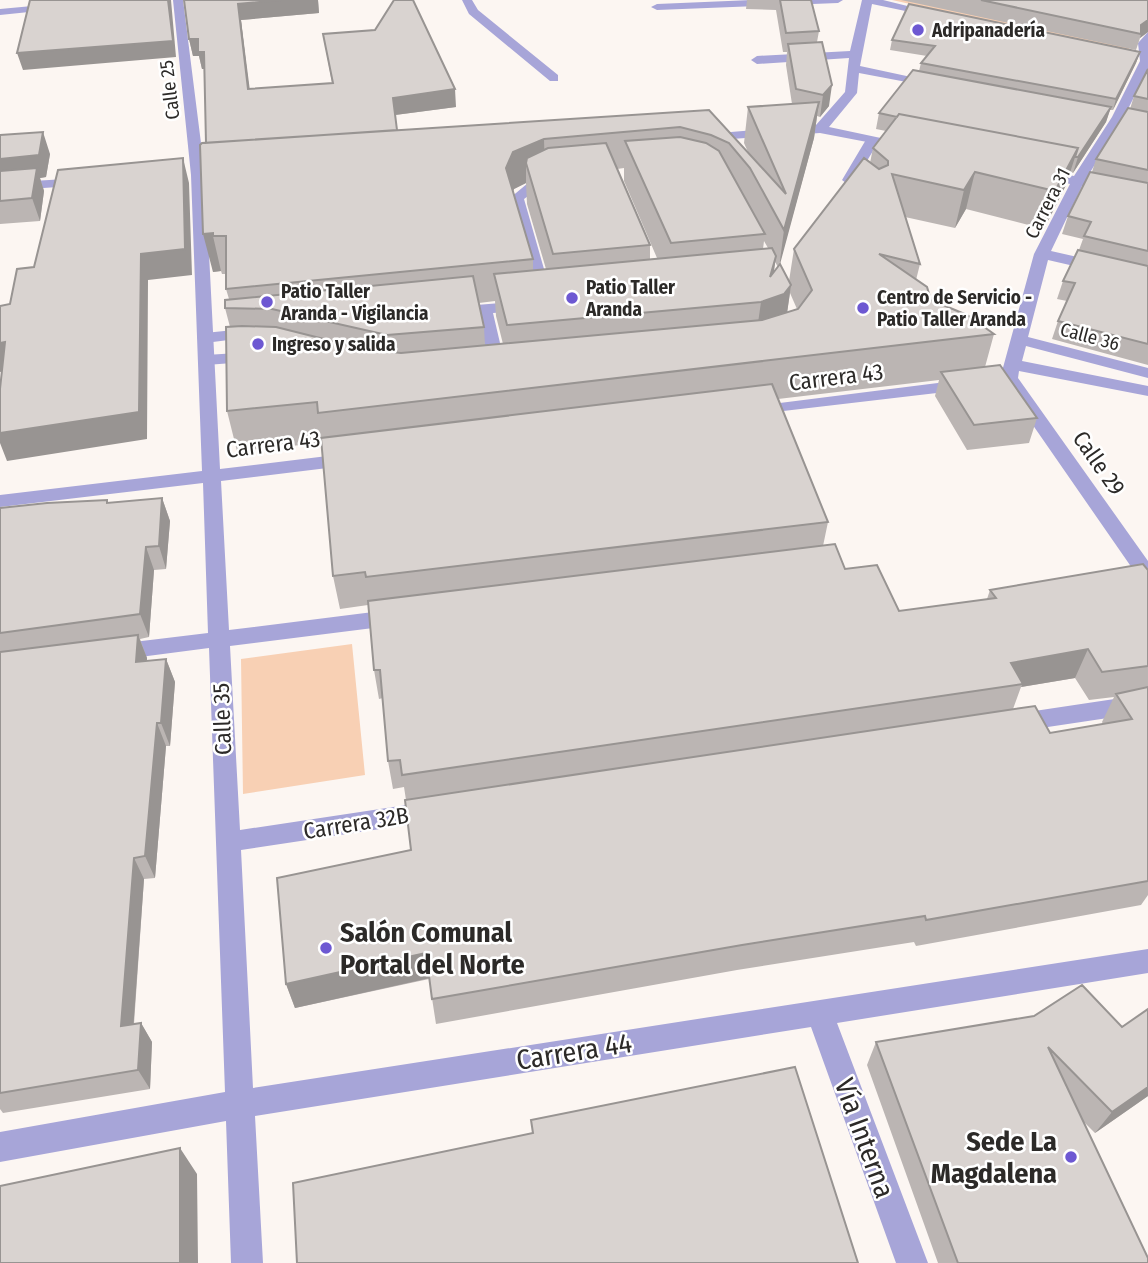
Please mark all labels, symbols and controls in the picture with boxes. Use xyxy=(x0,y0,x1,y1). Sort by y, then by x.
place label: Adripanadería xyxy=(931,19,1045,42)
marker: Adripanadería xyxy=(910,22,926,38)
street label: Calle 25 xyxy=(154,59,185,121)
street label: Carrera 31 xyxy=(1020,164,1075,242)
place label: Patio Taller Aranda xyxy=(585,276,676,321)
place label: Patio Taller Aranda - Vigilancia xyxy=(280,280,428,325)
place label: Centro de Servicio - Patio Taller Aranda xyxy=(877,286,1032,331)
marker: Patio Taller Aranda xyxy=(564,290,580,306)
marker: Patio Taller Aranda - Vigilancia xyxy=(259,294,275,310)
marker: Centro de Servicio - Patio Taller Aranda xyxy=(855,300,871,316)
street label: Calle 36 xyxy=(1058,318,1122,355)
place label: Ingreso y salida xyxy=(272,333,395,356)
marker: Ingreso y salida xyxy=(250,336,266,352)
street label: Carrera 43 xyxy=(787,357,885,397)
street label: Carrera 43 xyxy=(224,424,322,464)
street label: Calle 29 xyxy=(1067,425,1131,501)
street label: Calle 35 xyxy=(207,682,237,756)
street label: Carrera 32B xyxy=(301,801,411,845)
place label: Salón Comunal Portal del Norte xyxy=(340,916,525,981)
marker: Salón Comunal Portal del Norte xyxy=(318,940,334,956)
street label: Carrera 44 xyxy=(514,1026,634,1077)
street label: Vía Interna xyxy=(828,1074,901,1202)
place label: Sede La Magdalena xyxy=(931,1125,1057,1190)
marker: Sede La Magdalena xyxy=(1063,1149,1079,1165)

